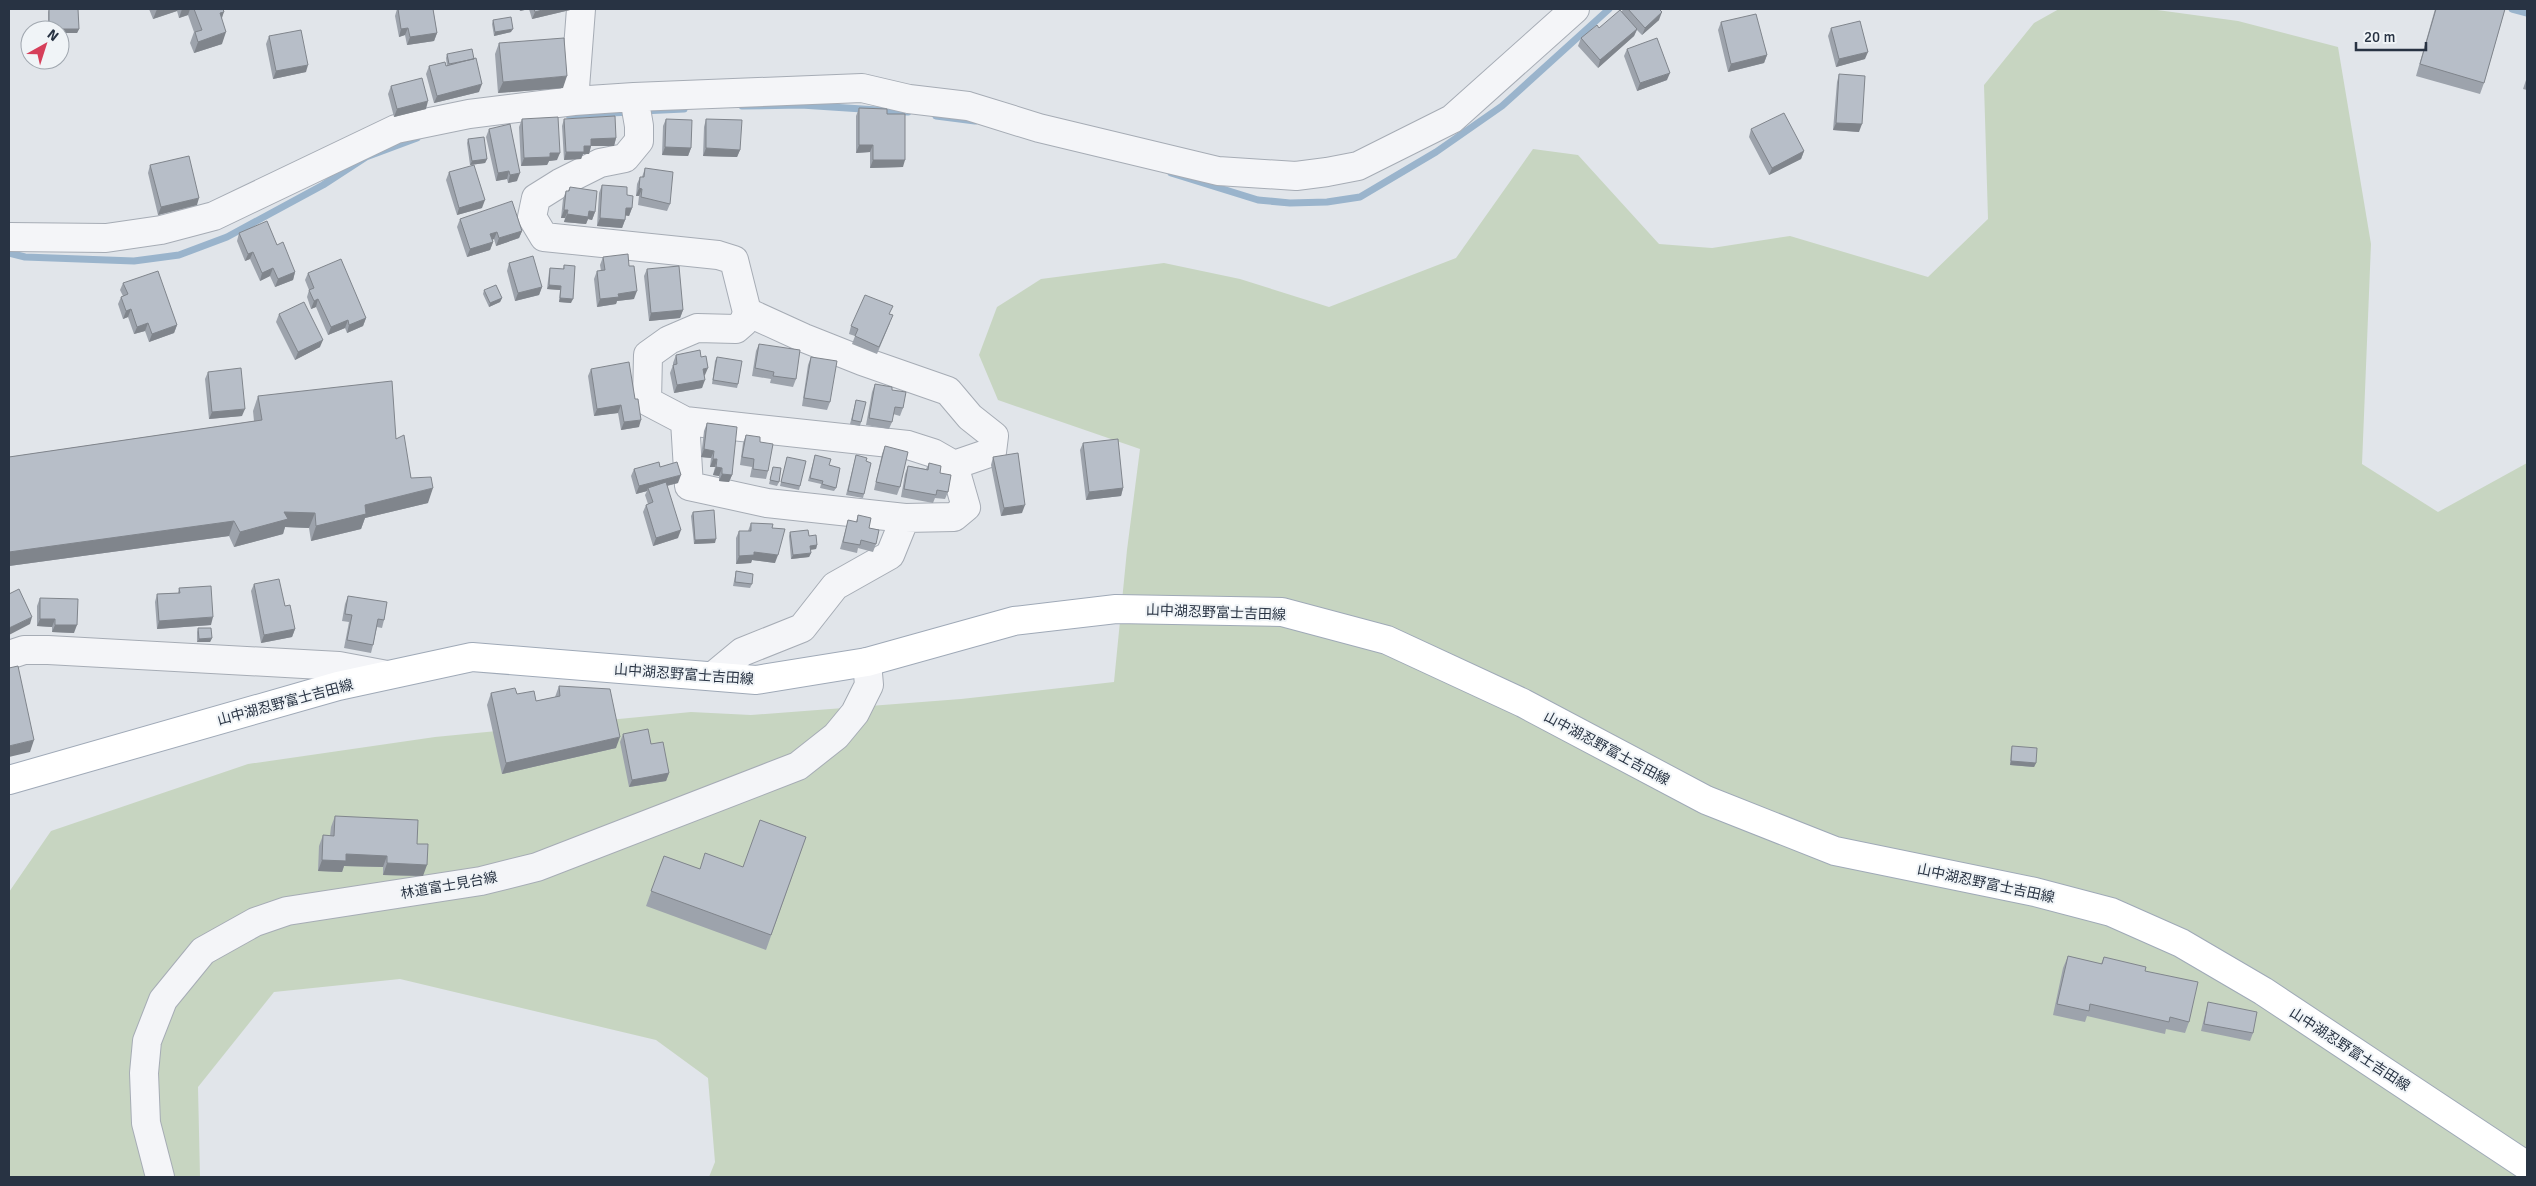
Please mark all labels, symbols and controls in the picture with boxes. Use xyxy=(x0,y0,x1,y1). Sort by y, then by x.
north arrow xyxy=(20,20,70,70)
scale bar xyxy=(2356,20,2426,52)
text: N xyxy=(44,26,62,45)
text: 20 m xyxy=(2364,28,2395,46)
street label: 山中湖忍野富士吉田線 xyxy=(1146,602,1286,623)
street label: 山中湖忍野富士吉田線 xyxy=(614,661,754,688)
street label: 山中湖忍野富士吉田線 xyxy=(215,676,355,729)
street label: 山中湖忍野富士吉田線 xyxy=(1541,708,1673,789)
street label: 山中湖忍野富士吉田線 xyxy=(1916,861,2056,906)
street label: 林道富士見台線 xyxy=(399,869,499,902)
street label: 山中湖忍野富士吉田線 xyxy=(2286,1004,2413,1095)

